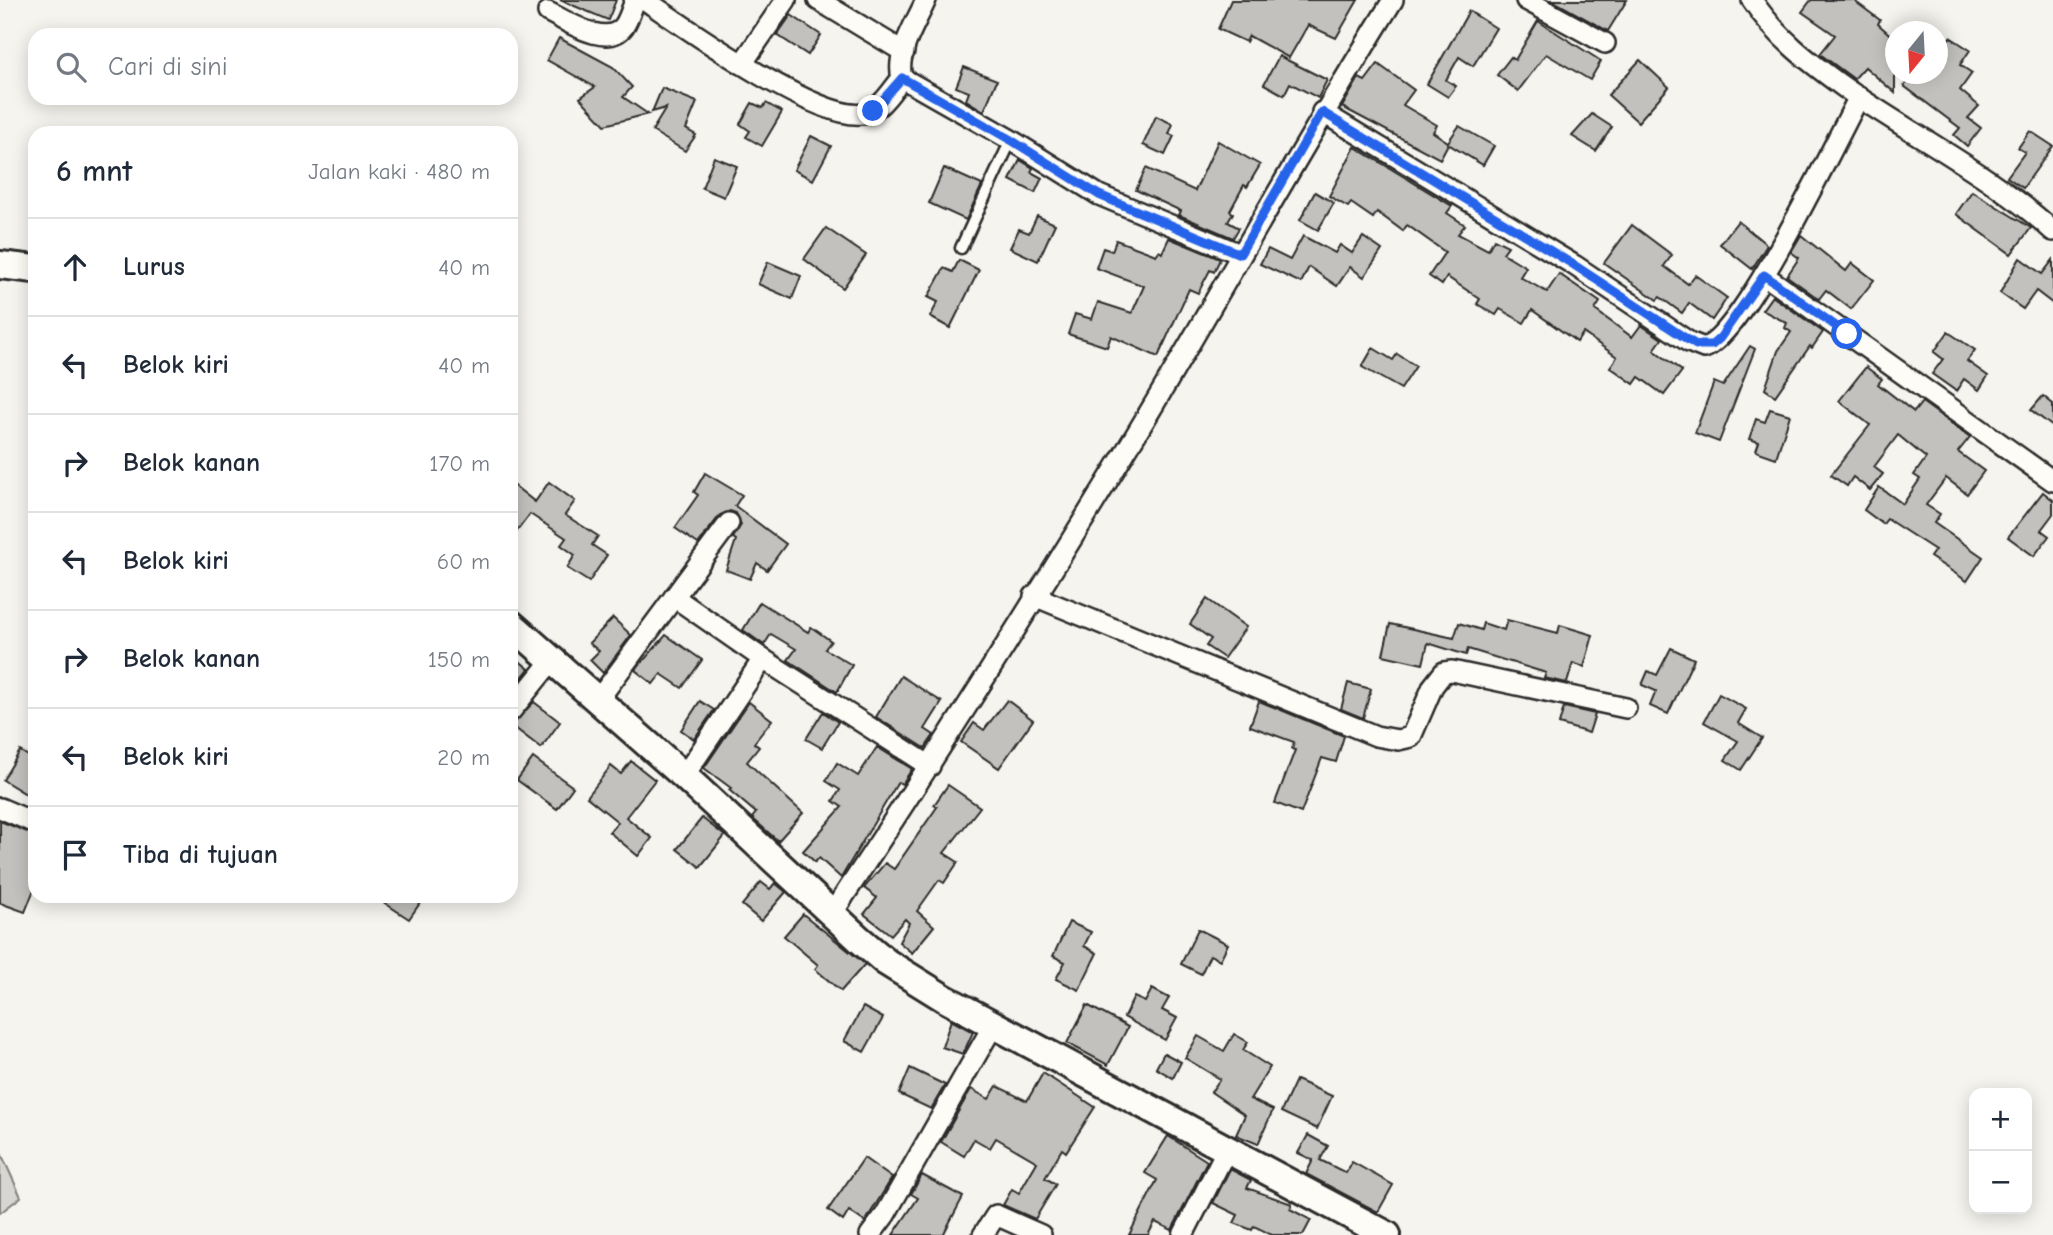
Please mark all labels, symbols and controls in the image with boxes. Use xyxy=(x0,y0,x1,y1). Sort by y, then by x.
north arrow xyxy=(1885,21,1948,84)
search box xyxy=(28,28,518,105)
icon: search xyxy=(52,48,90,86)
text: Cari di sini xyxy=(108,52,228,82)
route end xyxy=(857,95,888,126)
text: 6 mnt xyxy=(56,154,132,189)
text: Jalan kaki · 480 m xyxy=(308,158,490,185)
icon: ahead xyxy=(56,248,94,286)
text: Lurus xyxy=(123,252,185,282)
text: 40 m xyxy=(438,254,490,281)
route start xyxy=(1831,318,1862,349)
icon: left xyxy=(56,346,94,384)
text: Belok kiri xyxy=(123,350,229,380)
text: 40 m xyxy=(438,352,490,379)
icon: right xyxy=(56,444,94,482)
text: Belok kanan xyxy=(123,448,260,478)
text: 170 m xyxy=(429,450,490,477)
icon: left xyxy=(56,542,94,580)
text: Belok kiri xyxy=(123,546,229,576)
text: 60 m xyxy=(437,548,490,575)
icon: right xyxy=(56,640,94,678)
text: Belok kanan xyxy=(123,644,260,674)
text: 150 m xyxy=(428,646,490,673)
icon: left xyxy=(56,738,94,776)
text: Belok kiri xyxy=(123,742,229,772)
text: 20 m xyxy=(437,744,490,771)
icon: arrive xyxy=(56,836,94,874)
text: Tiba di tujuan xyxy=(123,840,278,870)
map controls xyxy=(1969,1088,2032,1214)
button: + xyxy=(1969,1088,2032,1151)
button: − xyxy=(1969,1151,2032,1214)

